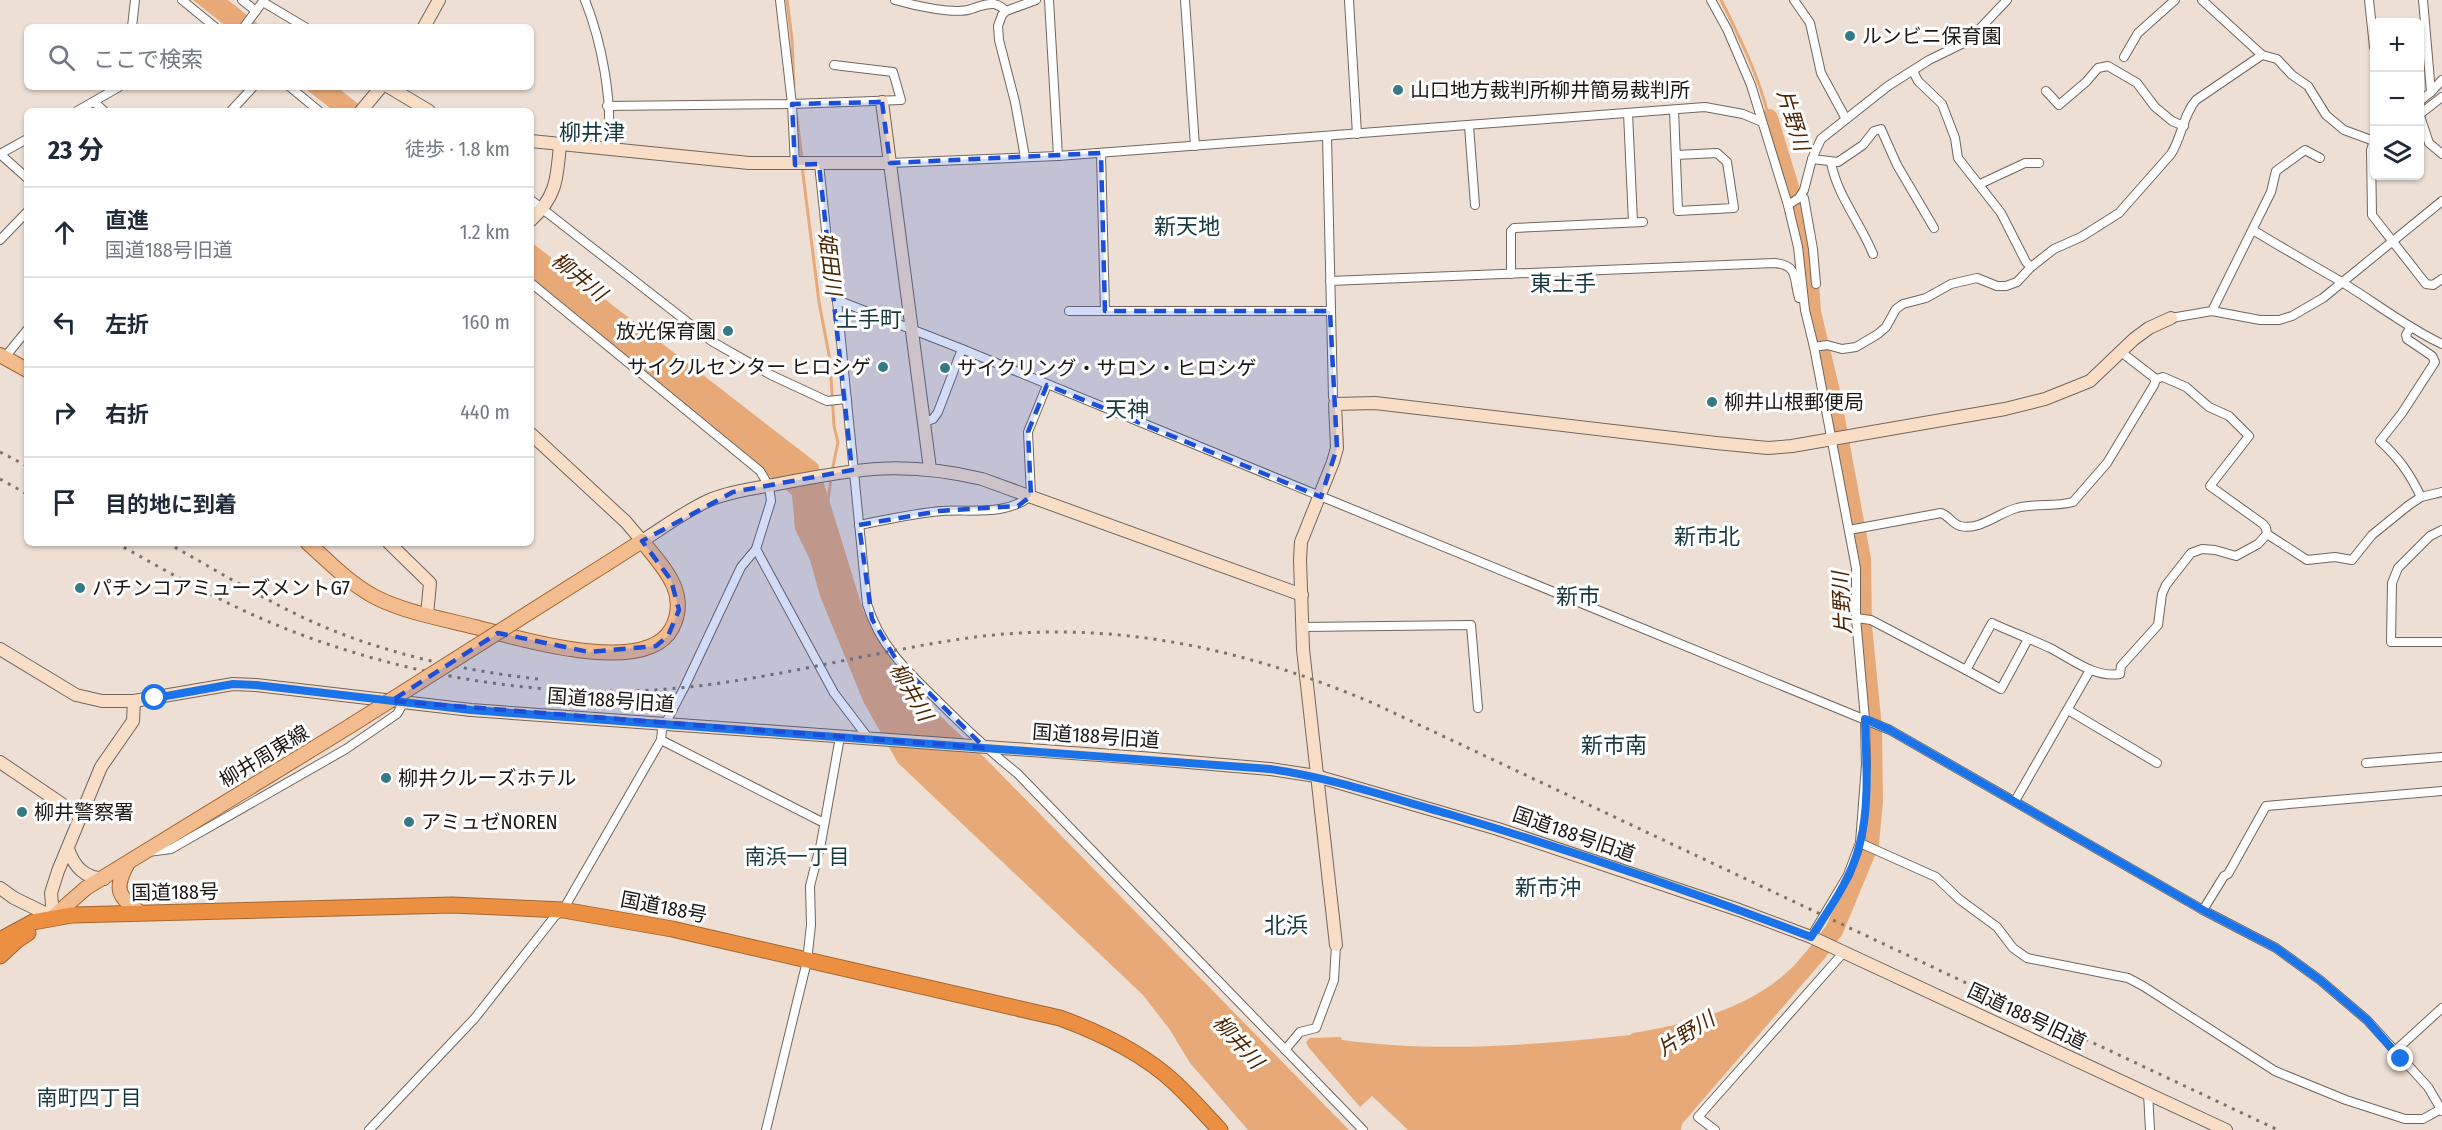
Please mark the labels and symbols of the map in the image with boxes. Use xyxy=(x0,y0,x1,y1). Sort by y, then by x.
place label: ルンビニ保育園 xyxy=(1862,24,2002,48)
marker: ルンビニ保育園 xyxy=(1843,29,1857,43)
place label: 山口地方裁判所柳井簡易裁判所 xyxy=(1410,78,1690,102)
marker: 山口地方裁判所柳井簡易裁判所 xyxy=(1391,83,1405,97)
water label: 片野川 xyxy=(1771,86,1815,156)
district label: 柳井津 xyxy=(559,119,625,146)
district label: 新天地 xyxy=(1154,213,1220,240)
water label: 姫田川 xyxy=(813,231,847,299)
water label: 柳井川 xyxy=(546,247,613,308)
district label: 東土手 xyxy=(1530,270,1596,297)
district label: 土手町 xyxy=(836,306,902,333)
place label: 放光保育園 xyxy=(616,319,716,343)
marker: 放光保育園 xyxy=(721,324,735,338)
place label: サイクルセンター ヒロシゲ xyxy=(627,355,871,379)
place label: サイクリング・サロン・ヒロシゲ xyxy=(957,356,1257,380)
marker: サイクルセンター ヒロシゲ xyxy=(876,360,890,374)
marker: サイクリング・サロン・ヒロシゲ xyxy=(938,361,952,375)
place label: 柳井山根郵便局 xyxy=(1724,390,1864,414)
marker: 柳井山根郵便局 xyxy=(1705,395,1719,409)
district label: 天神 xyxy=(1105,396,1149,423)
district label: 新市北 xyxy=(1674,523,1740,550)
water label: 片野川 xyxy=(1827,569,1857,635)
place label: パチンコアミューズメントG7 xyxy=(92,576,350,600)
marker: パチンコアミューズメントG7 xyxy=(73,581,87,595)
district label: 新市 xyxy=(1556,583,1600,610)
water label: 柳井川 xyxy=(884,658,939,728)
route start xyxy=(141,684,167,710)
street label: 国道188号旧道 xyxy=(546,684,676,716)
street label: 柳井周東線 xyxy=(215,720,313,792)
street label: 国道188号旧道 xyxy=(1031,720,1161,752)
district label: 新市南 xyxy=(1581,732,1647,759)
place label: 柳井クルーズホテル xyxy=(398,766,576,790)
marker: 柳井クルーズホテル xyxy=(379,771,393,785)
place label: 柳井警察署 xyxy=(34,800,134,824)
street label: 国道188号旧道 xyxy=(1510,802,1638,866)
marker: 柳井警察署 xyxy=(15,805,29,819)
place label: アミュゼNOREN xyxy=(421,810,558,834)
marker: アミュゼNOREN xyxy=(402,815,416,829)
district label: 南浜一丁目 xyxy=(745,844,850,870)
district label: 新市沖 xyxy=(1515,874,1581,901)
street label: 国道188号 xyxy=(131,879,219,905)
street label: 国道188号 xyxy=(619,887,709,927)
district label: 北浜 xyxy=(1264,912,1308,939)
street label: 国道188号旧道 xyxy=(1964,978,2090,1054)
water label: 片野川 xyxy=(1652,1005,1721,1062)
water label: 柳井川 xyxy=(1207,1010,1270,1076)
route end xyxy=(2387,1045,2413,1071)
district label: 南町四丁目 xyxy=(37,1085,142,1111)

